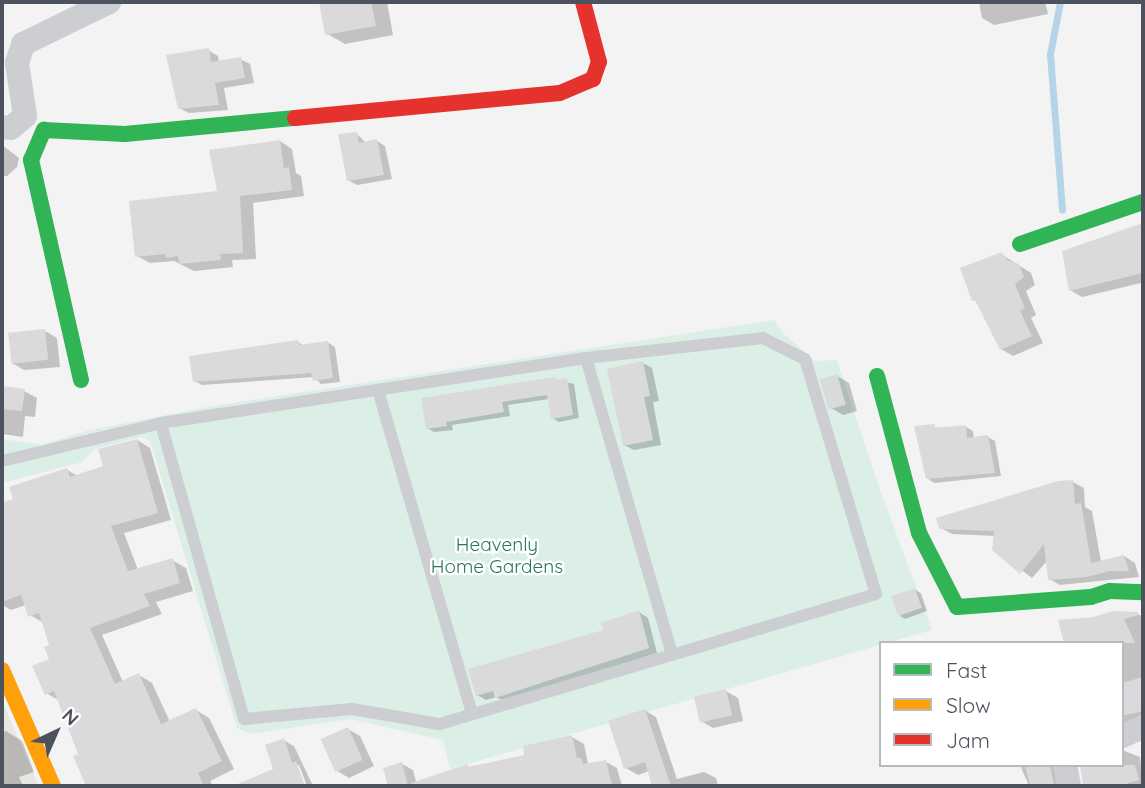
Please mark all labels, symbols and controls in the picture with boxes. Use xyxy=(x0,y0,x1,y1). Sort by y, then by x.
park label: Heavenly Home Gardens xyxy=(431,534,563,578)
legend xyxy=(879,641,1124,767)
text: Fast xyxy=(946,657,987,683)
text: Slow xyxy=(946,692,991,718)
north arrow xyxy=(21,697,91,767)
text: N xyxy=(57,703,84,730)
text: Jam xyxy=(946,727,990,753)

